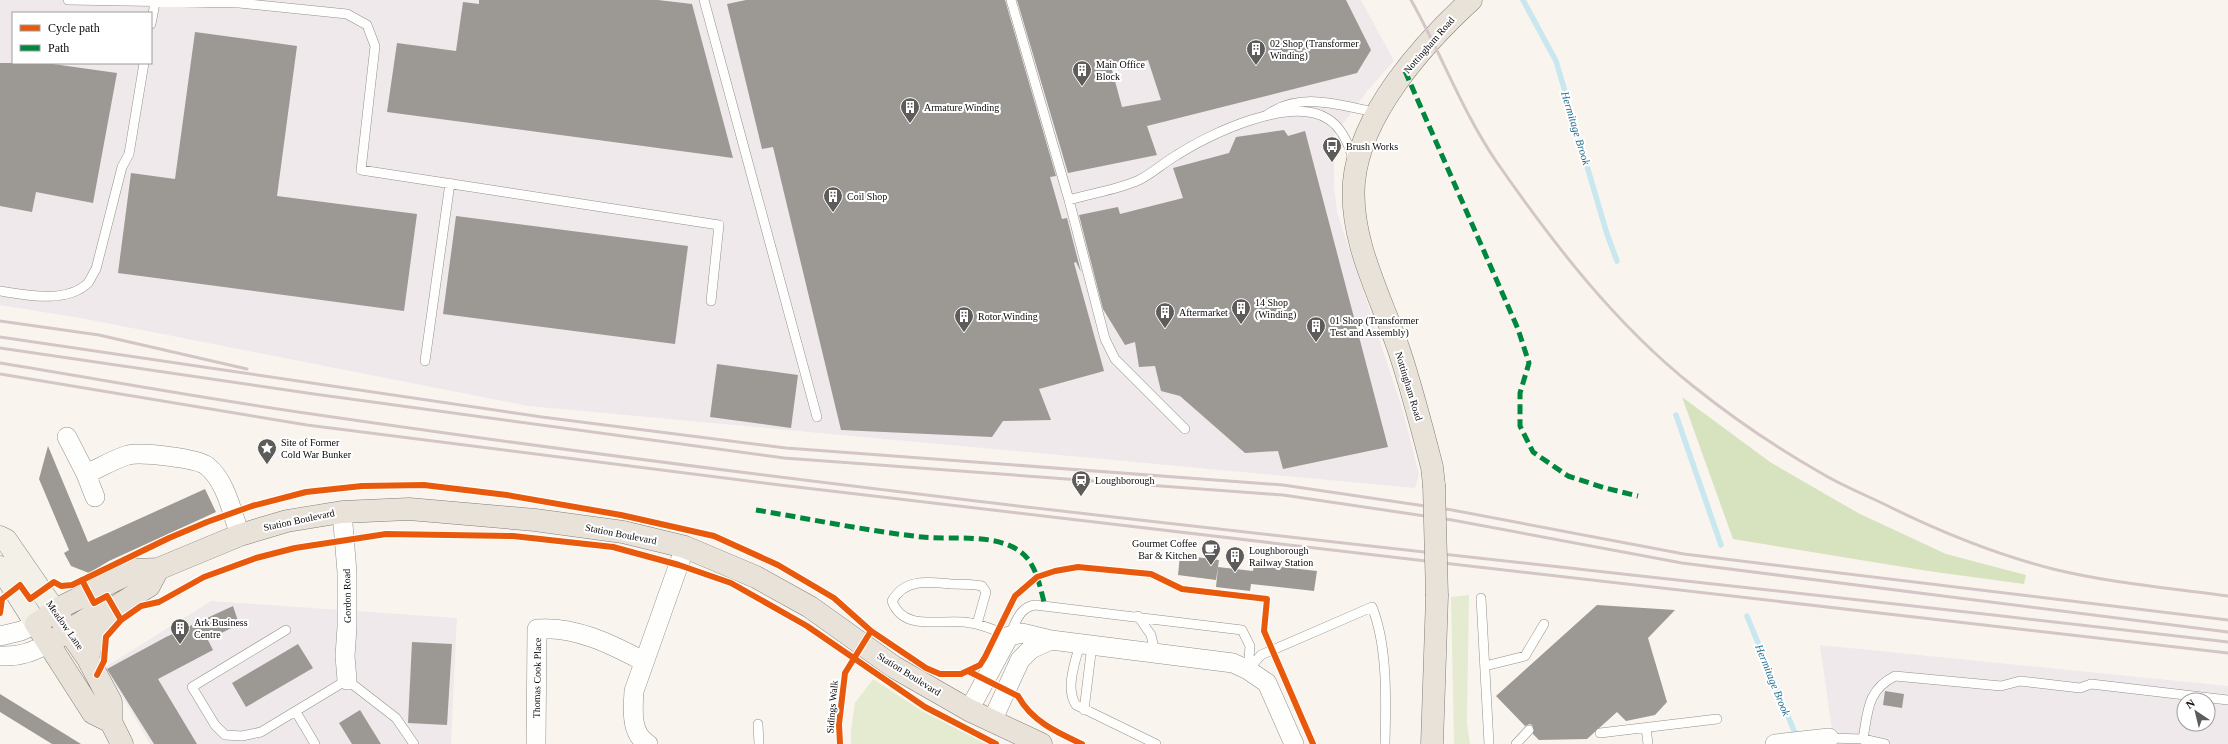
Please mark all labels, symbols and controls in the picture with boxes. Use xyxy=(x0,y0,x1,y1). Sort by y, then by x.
legend xyxy=(12,12,152,64)
street label: Nottingham Road xyxy=(1401,14,1457,76)
text: Cycle path xyxy=(48,21,100,35)
building icon: 02 Shop (Transformer Winding) xyxy=(1245,38,1267,66)
place label: 02 Shop (Transformer Winding) xyxy=(1270,38,1359,62)
text: Path xyxy=(48,41,69,55)
building icon: Main Office Block xyxy=(1071,59,1093,87)
place label: Main Office Block xyxy=(1096,59,1146,82)
water label: Hermitage Brook xyxy=(1559,89,1593,167)
building icon: Armature Winding xyxy=(899,96,921,124)
place label: Armature Winding xyxy=(924,102,999,113)
bus stop icon: Brush Works xyxy=(1321,135,1343,163)
place label: Brush Works xyxy=(1346,141,1398,152)
building icon: Coil Shop xyxy=(822,185,844,213)
place label: Coil Shop xyxy=(847,191,887,202)
building icon: 14 Shop (Winding) xyxy=(1230,297,1252,325)
place label: 14 Shop (Winding) xyxy=(1255,297,1296,321)
building icon: Aftermarket xyxy=(1154,301,1176,329)
building icon: Rotor Winding xyxy=(953,305,975,333)
place label: Aftermarket xyxy=(1179,307,1228,318)
place label: Rotor Winding xyxy=(978,311,1038,322)
building icon: 01 Shop (Transformer Test and Assembly) xyxy=(1305,315,1327,343)
place label: 01 Shop (Transformer Test and Assembly) xyxy=(1330,315,1419,339)
street label: Nottingham Road xyxy=(1393,350,1425,422)
place icon: Site of Former Cold War Bunker xyxy=(256,437,278,465)
place label: Site of Former Cold War Bunker xyxy=(281,437,352,460)
station icon: Loughborough xyxy=(1070,469,1092,497)
place label: Loughborough xyxy=(1095,475,1154,486)
street label: Station Boulevard xyxy=(262,507,336,533)
street label: Station Boulevard xyxy=(584,522,658,546)
place label: Gourmet Coffee Bar & Kitchen xyxy=(1132,538,1198,561)
cafe icon: Gourmet Coffee Bar & Kitchen xyxy=(1200,538,1222,566)
building icon: Loughborough Railway Station xyxy=(1224,545,1246,573)
place label: Loughborough Railway Station xyxy=(1249,545,1313,568)
street label: Gordon Road xyxy=(341,569,353,623)
street label: Meadow Lane xyxy=(44,598,86,652)
building icon: Ark Business Centre xyxy=(169,617,191,645)
place label: Ark Business Centre xyxy=(194,617,248,640)
street label: Thomas Cook Place xyxy=(531,637,543,718)
water label: Hermitage Brook xyxy=(1753,641,1793,719)
street label: Station Boulevard xyxy=(875,650,943,698)
street label: Sidings Walk xyxy=(824,680,840,734)
north arrow xyxy=(2176,692,2216,732)
text: N xyxy=(2184,697,2197,711)

